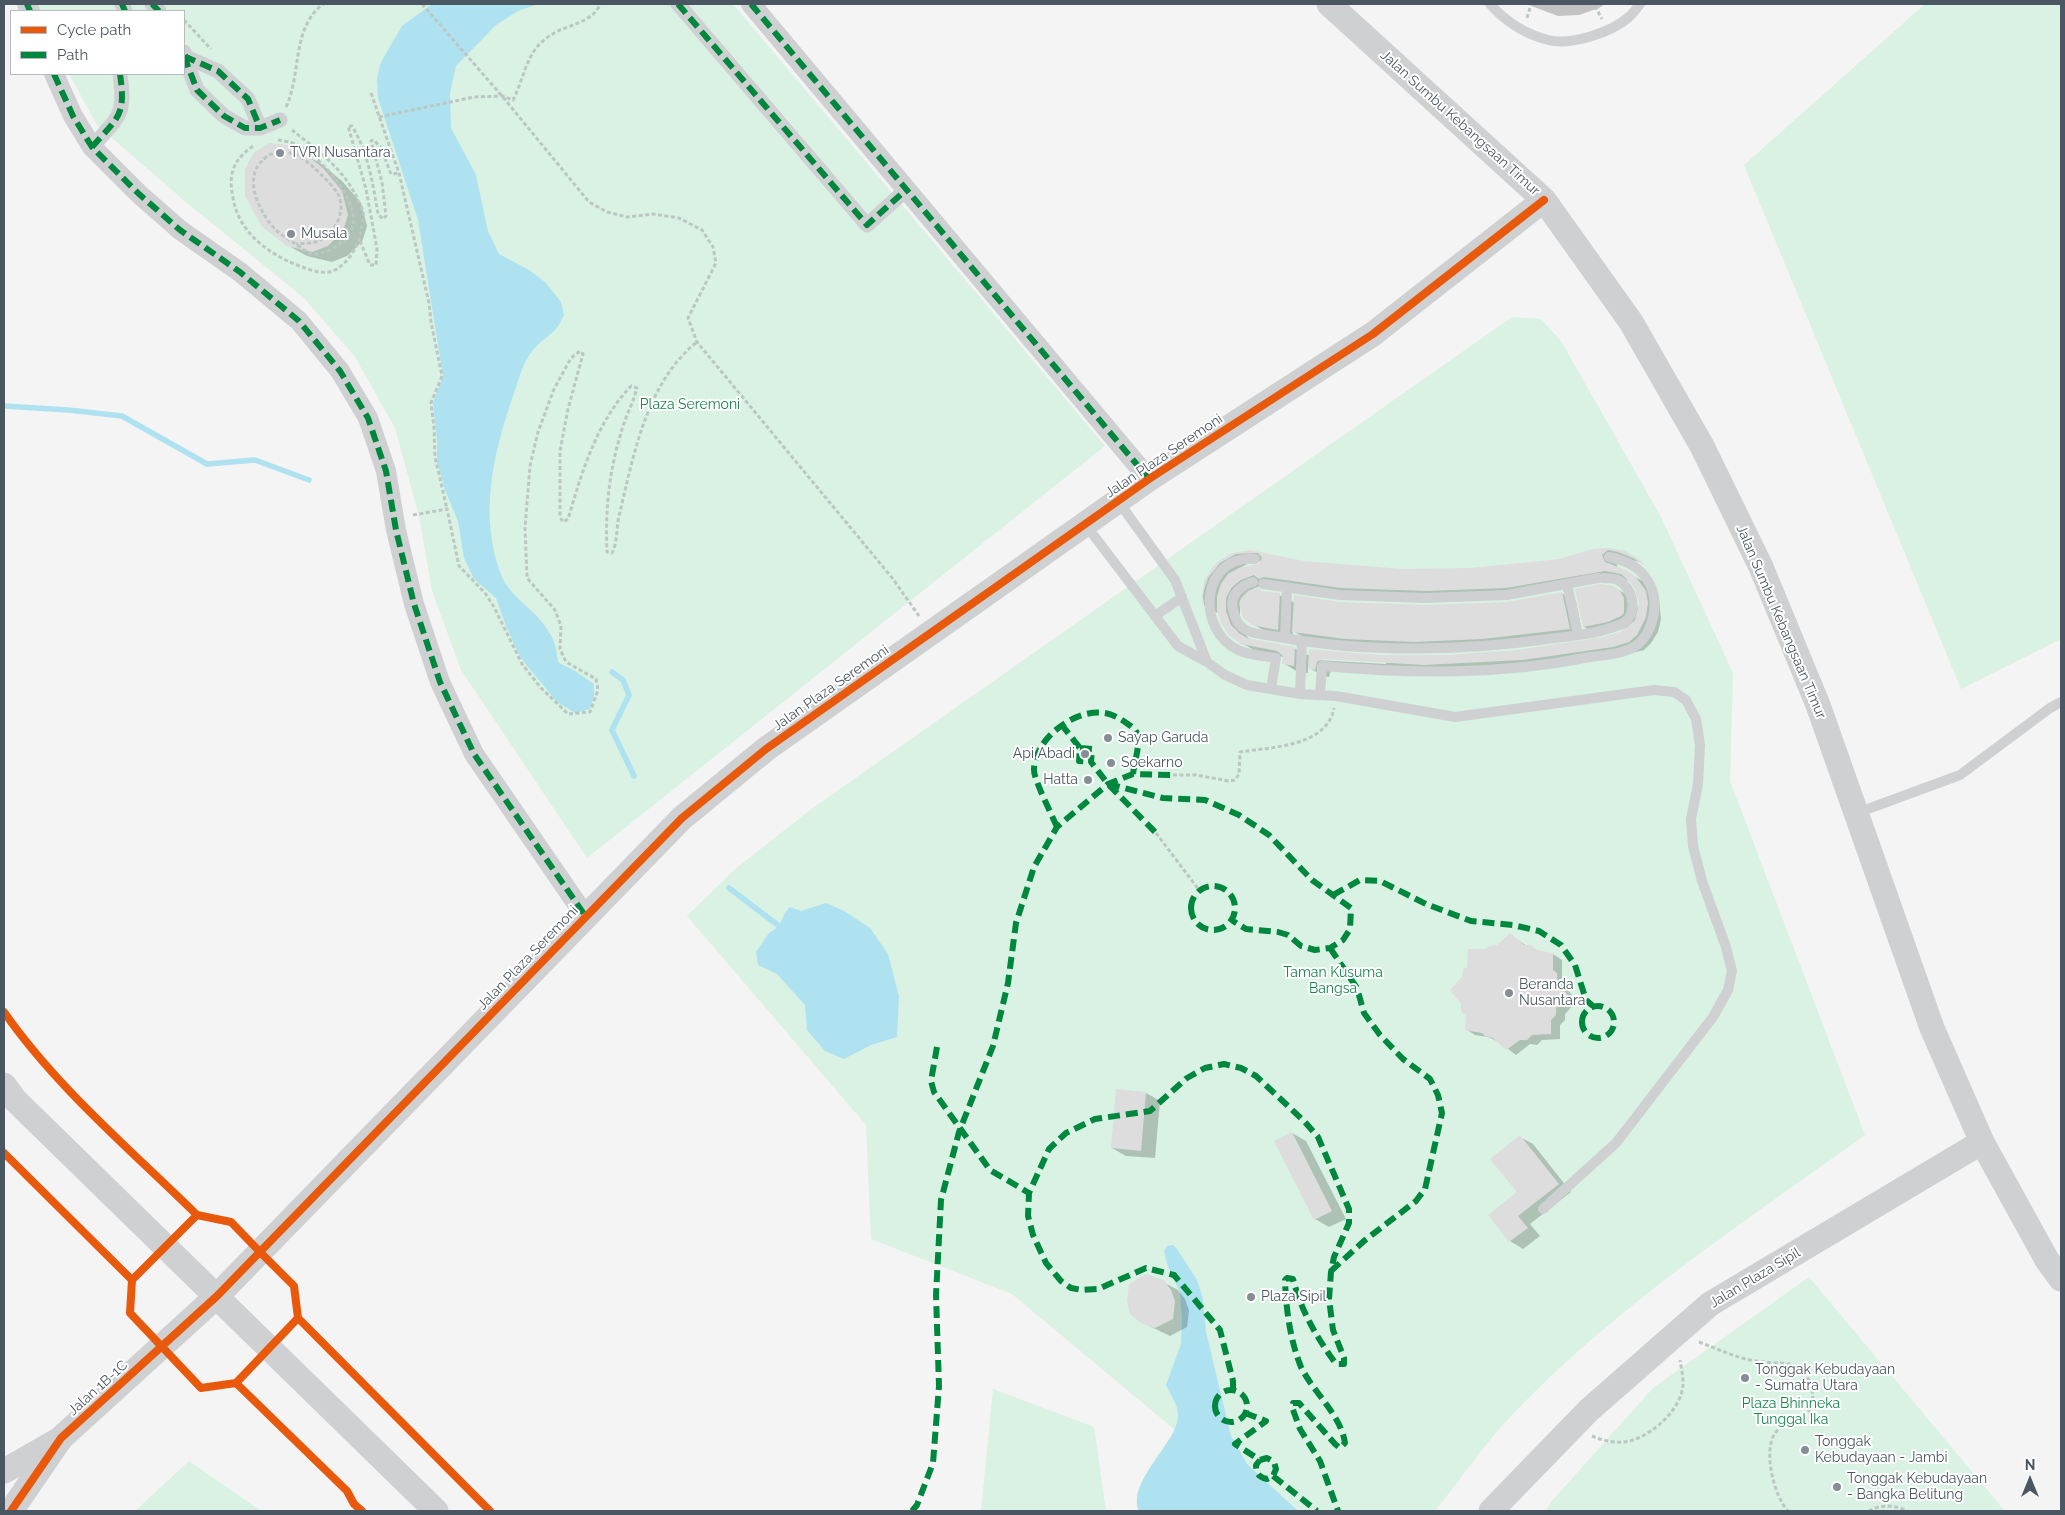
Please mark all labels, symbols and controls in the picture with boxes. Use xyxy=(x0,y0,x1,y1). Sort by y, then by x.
legend xyxy=(10,10,185,75)
text: Cycle path xyxy=(57,21,131,39)
text: Path xyxy=(57,46,88,64)
street label: Jalan Sumbu Kebangsaan Timur xyxy=(1377,47,1543,199)
place label: TVRI Nusantara xyxy=(290,145,391,161)
marker: TVRI Nusantara xyxy=(274,147,286,159)
place label: Musala xyxy=(301,226,347,242)
marker: Musala xyxy=(285,228,297,240)
park label: Plaza Seremoni xyxy=(640,397,740,413)
street label: Jalan Plaza Seremoni xyxy=(1102,411,1226,501)
street label: Jalan Sumbu Kebangsaan Timur xyxy=(1732,523,1830,721)
street label: Jalan Plaza Seremoni xyxy=(770,642,892,734)
place label: Sayap Garuda xyxy=(1118,730,1208,746)
marker: Sayap Garuda xyxy=(1102,732,1114,744)
place label: Api Abadi xyxy=(1013,746,1075,762)
marker: Api Abadi xyxy=(1079,748,1091,760)
place label: Soekarno xyxy=(1121,755,1182,771)
marker: Soekarno xyxy=(1105,757,1117,769)
place label: Hatta xyxy=(1043,772,1078,788)
marker: Hatta xyxy=(1082,774,1094,786)
street label: Jalan Plaza Seremoni xyxy=(474,903,582,1013)
park label: Taman Kusuma Bangsa xyxy=(1283,965,1383,998)
place label: Beranda Nusantara xyxy=(1519,977,1585,1010)
marker: Beranda Nusantara xyxy=(1503,987,1515,999)
street label: Jalan Plaza Sipil xyxy=(1707,1244,1803,1312)
place label: Plaza Sipil xyxy=(1261,1289,1326,1305)
marker: Plaza Sipil xyxy=(1245,1291,1257,1303)
street label: Jalan 1B-1C xyxy=(65,1357,131,1419)
place label: Tonggak Kebudayaan - Sumatra Utara xyxy=(1755,1362,1895,1394)
marker: Tonggak Kebudayaan - Sumatra Utara xyxy=(1739,1372,1751,1384)
park label: Plaza Bhinneka Tunggal Ika xyxy=(1742,1396,1840,1428)
place label: Tonggak Kebudayaan - Jambi xyxy=(1815,1434,1948,1466)
marker: Tonggak Kebudayaan - Jambi xyxy=(1799,1444,1811,1456)
north arrow xyxy=(2005,1455,2055,1505)
text: N xyxy=(2025,1457,2035,1473)
place label: Tonggak Kebudayaan - Bangka Belitung xyxy=(1847,1471,1987,1504)
marker: Tonggak Kebudayaan - Bangka Belitung xyxy=(1831,1481,1843,1493)

